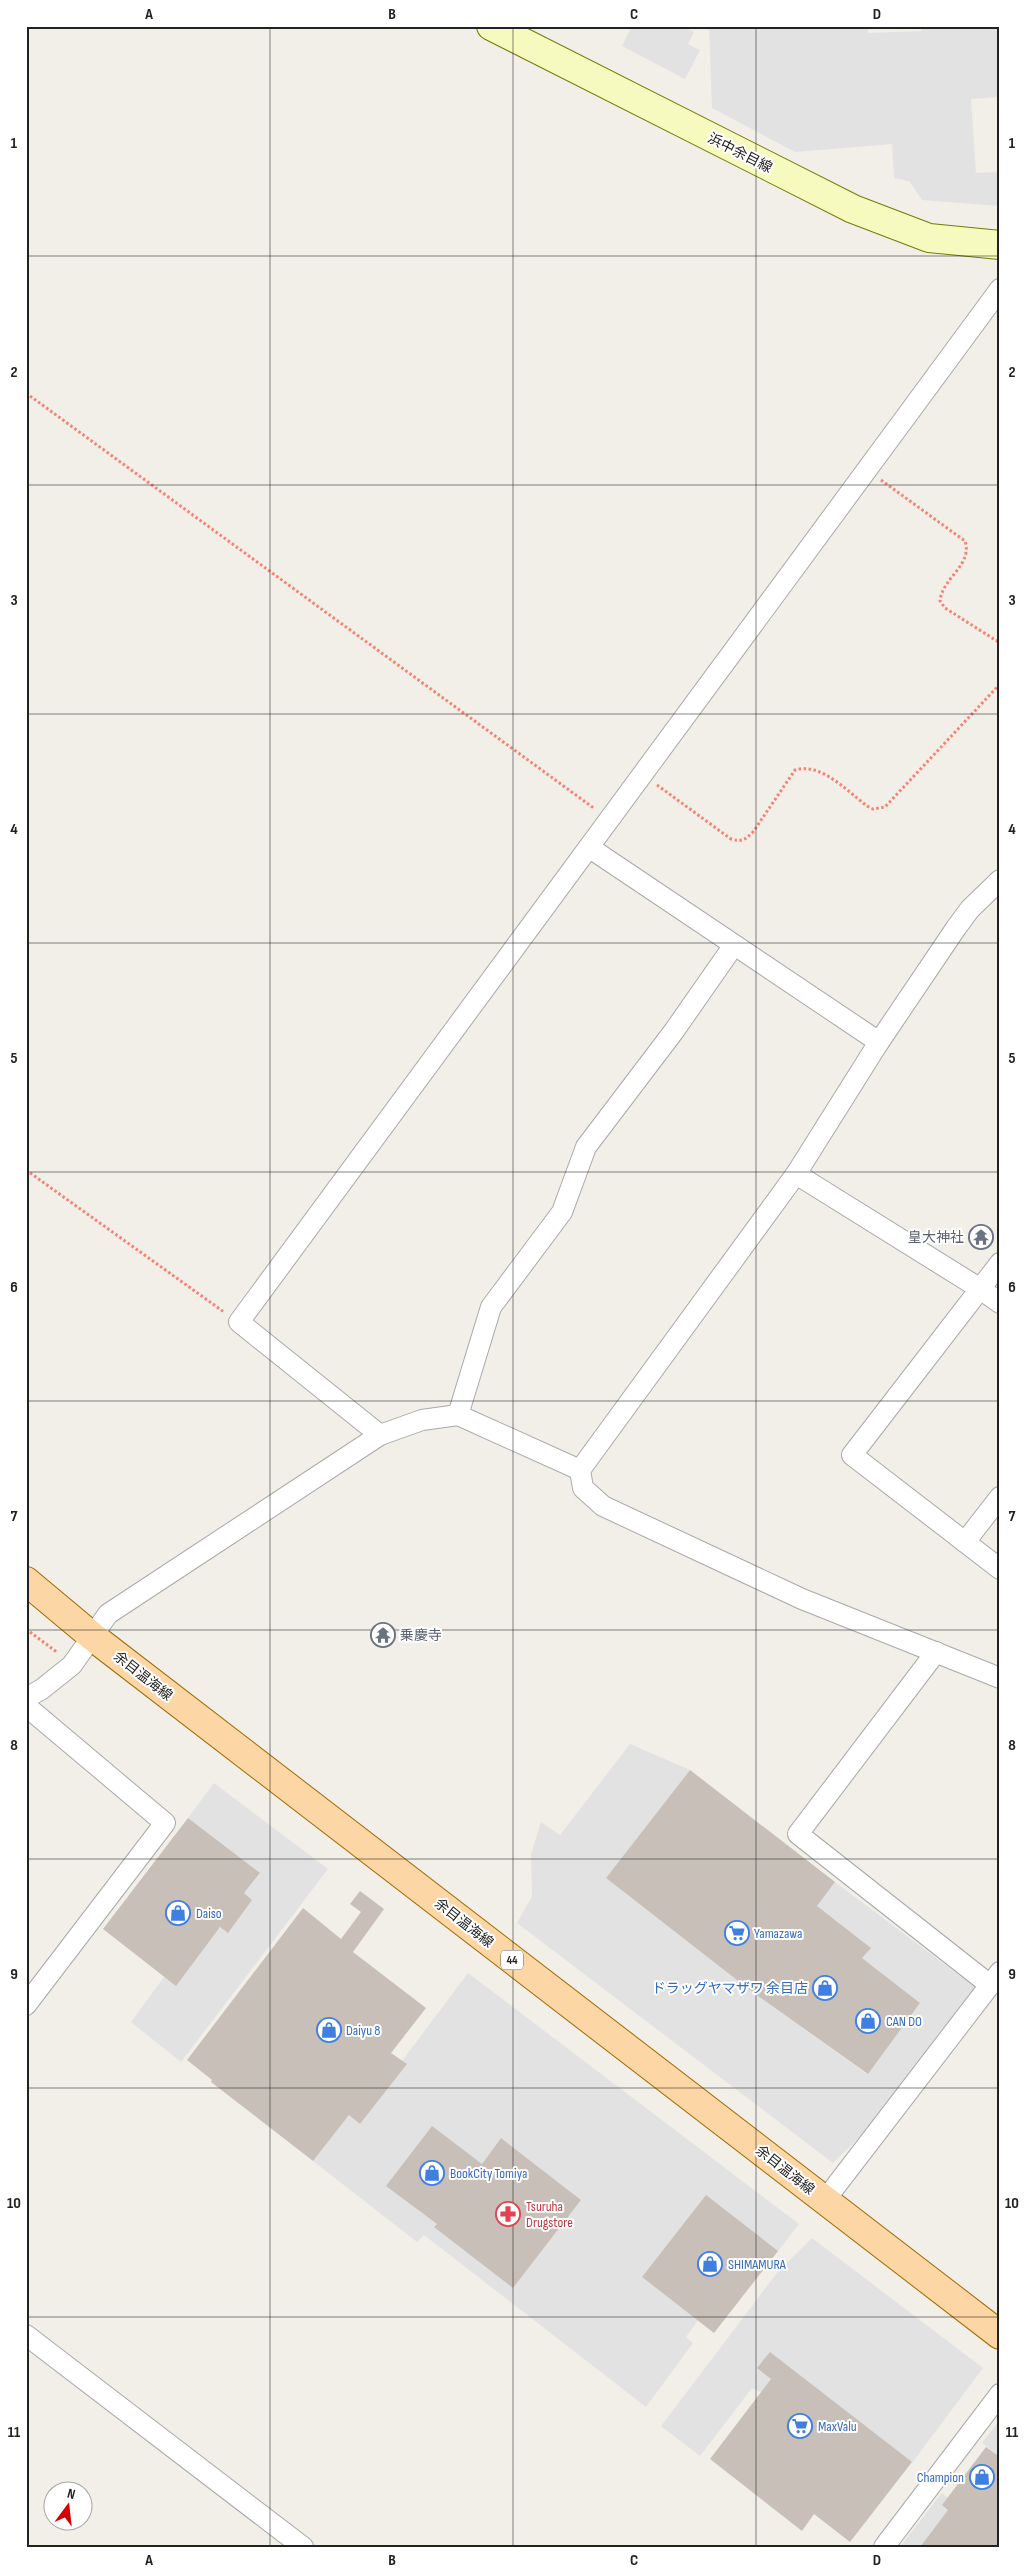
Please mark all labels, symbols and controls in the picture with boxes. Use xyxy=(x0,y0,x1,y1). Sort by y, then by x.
text: A xyxy=(144,5,153,24)
text: B xyxy=(388,5,396,24)
text: C xyxy=(630,5,638,24)
text: D xyxy=(873,5,881,24)
street label: 浜中余目線 xyxy=(705,130,775,176)
text: 1 xyxy=(11,134,18,153)
text: 1 xyxy=(1009,134,1016,153)
text: 2 xyxy=(10,363,18,382)
text: 2 xyxy=(1008,363,1016,382)
text: 3 xyxy=(10,591,18,610)
text: 3 xyxy=(1008,591,1016,610)
text: 4 xyxy=(10,820,18,839)
text: 4 xyxy=(1008,820,1016,839)
text: 5 xyxy=(10,1049,18,1068)
text: 5 xyxy=(1008,1049,1016,1068)
temple icon: 皇大神社 xyxy=(968,1224,994,1250)
place label: 皇大神社 xyxy=(908,1229,964,1246)
text: 6 xyxy=(10,1278,18,1297)
text: 6 xyxy=(1008,1278,1016,1297)
text: 7 xyxy=(11,1507,18,1526)
text: 7 xyxy=(1009,1507,1016,1526)
temple icon: 乗慶寺 xyxy=(370,1622,396,1648)
place label: 乗慶寺 xyxy=(400,1627,442,1644)
street label: 余目温海線 xyxy=(110,1648,176,1704)
text: 8 xyxy=(10,1736,18,1755)
text: 8 xyxy=(1008,1736,1016,1755)
street label: 余目温海線 xyxy=(431,1895,497,1951)
shop icon: Daiso xyxy=(165,1900,191,1926)
place label: Daiso xyxy=(196,1905,222,1922)
supermarket icon: Yamazawa xyxy=(724,1920,750,1946)
place label: Yamazawa xyxy=(754,1925,802,1942)
road number: 44 xyxy=(501,1950,523,1970)
text: 9 xyxy=(10,1965,18,1984)
text: 9 xyxy=(1008,1965,1016,1984)
shop icon: ドラッグヤマザワ 余目店 xyxy=(812,1975,838,2001)
place label: ドラッグヤマザワ 余目店 xyxy=(652,1980,808,1997)
shop icon: CAN DO xyxy=(855,2008,881,2034)
place label: CAN DO xyxy=(886,2013,922,2030)
shop icon: Daiyu 8 xyxy=(316,2017,342,2043)
place label: Daiyu 8 xyxy=(346,2022,380,2039)
street label: 余目温海線 xyxy=(752,2142,818,2198)
shop icon: BookCity Tomiya xyxy=(419,2160,445,2186)
place label: BookCity Tomiya xyxy=(450,2165,527,2182)
text: 10 xyxy=(7,2194,21,2213)
text: 10 xyxy=(1005,2194,1019,2213)
place label: Tsuruha Drugstore xyxy=(526,2198,573,2231)
pharmacy icon: Tsuruha Drugstore xyxy=(495,2201,521,2227)
shop icon: SHIMAMURA xyxy=(697,2251,723,2277)
place label: SHIMAMURA xyxy=(728,2256,787,2273)
supermarket icon: MaxValu xyxy=(787,2413,813,2439)
place label: MaxValu xyxy=(818,2418,857,2435)
text: 11 xyxy=(8,2423,21,2442)
text: 11 xyxy=(1006,2423,1019,2442)
shop icon: Champion xyxy=(969,2464,995,2490)
place label: Champion xyxy=(917,2469,964,2486)
north arrow xyxy=(42,2480,92,2530)
text: N xyxy=(65,2485,77,2503)
text: A xyxy=(144,2551,153,2570)
text: B xyxy=(388,2551,396,2570)
text: C xyxy=(630,2551,638,2570)
text: D xyxy=(873,2551,881,2570)

